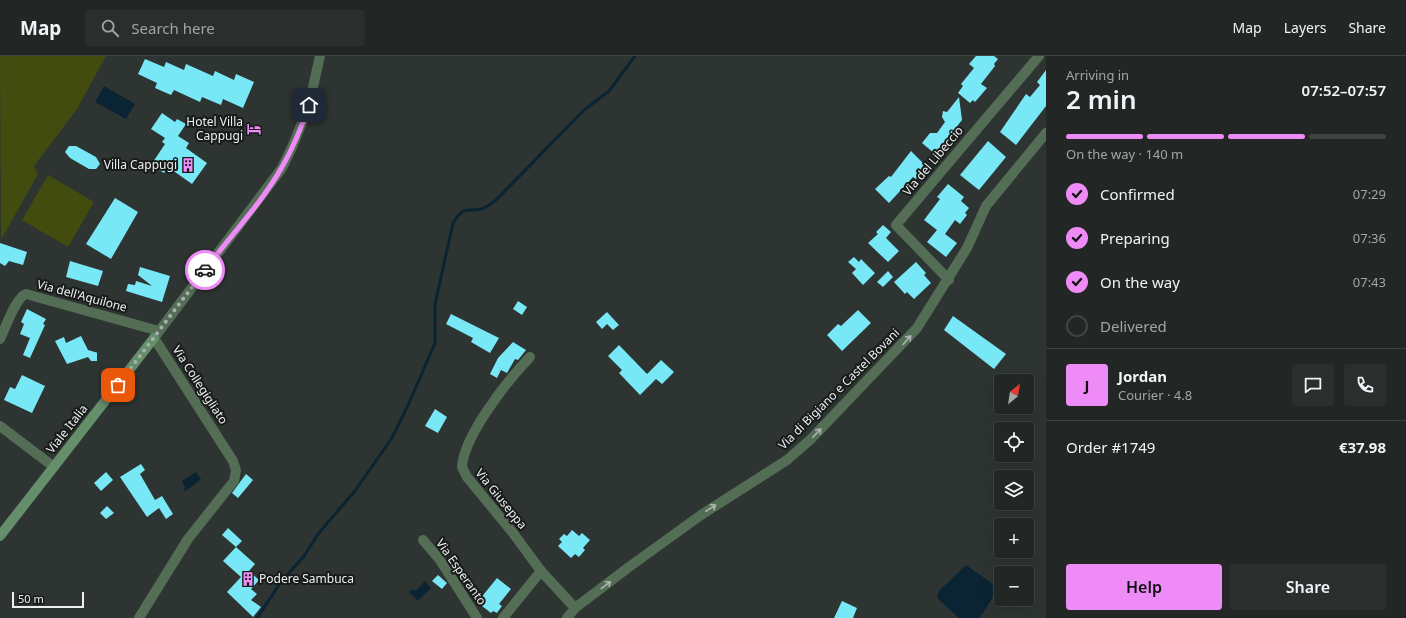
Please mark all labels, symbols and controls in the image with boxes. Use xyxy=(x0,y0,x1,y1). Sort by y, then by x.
search box xyxy=(85,10,365,46)
text: Map xyxy=(20,15,61,41)
icon: search xyxy=(99,17,121,39)
text: Search here xyxy=(131,18,215,38)
text: Map xyxy=(1233,18,1262,37)
text: Layers xyxy=(1284,18,1326,37)
text: Share xyxy=(1348,18,1386,37)
text: Arriving in xyxy=(1066,66,1129,84)
text: 07:52–07:57 xyxy=(1302,80,1386,100)
text: 2 min xyxy=(1066,81,1137,117)
pin xyxy=(292,88,326,122)
icon: home xyxy=(298,94,320,116)
place label: Hotel Villa Cappugi xyxy=(186,113,243,144)
hotel icon: Hotel Villa Cappugi xyxy=(246,121,262,137)
street label: Via del Libeccio xyxy=(898,122,967,199)
text: On the way · 140 m xyxy=(1066,145,1183,163)
place label: Villa Cappugi xyxy=(104,156,177,173)
building icon: Villa Cappugi xyxy=(180,157,196,173)
icon: check xyxy=(1066,183,1088,205)
text: Confirmed xyxy=(1100,184,1175,204)
text: 07:29 xyxy=(1353,185,1386,203)
icon: check xyxy=(1066,227,1088,249)
text: Preparing xyxy=(1100,228,1170,248)
text: 07:36 xyxy=(1353,229,1386,247)
courier xyxy=(185,250,225,290)
icon: car xyxy=(194,259,216,281)
icon: check xyxy=(1066,271,1088,293)
text: On the way xyxy=(1100,272,1180,292)
text: 07:43 xyxy=(1353,273,1386,291)
street label: Via dell'Aquilone xyxy=(35,275,129,316)
text: Delivered xyxy=(1100,316,1167,336)
street label: Via di Bigiano e Castel Bovani xyxy=(774,324,903,453)
one-way arrow xyxy=(902,335,912,345)
street label: Via Collegigliato xyxy=(169,342,232,427)
button: chat xyxy=(1292,364,1334,406)
button: phone xyxy=(1344,364,1386,406)
text: Jordan xyxy=(1118,366,1167,386)
pin xyxy=(101,368,135,402)
icon: bag xyxy=(107,374,129,396)
north arrow xyxy=(994,374,1034,414)
map controls xyxy=(994,374,1034,606)
text: J xyxy=(1085,375,1089,395)
text: Courier · 4.8 xyxy=(1118,386,1192,404)
street label: Viale Italia xyxy=(42,401,91,457)
button: locate xyxy=(994,422,1034,462)
one-way arrow xyxy=(812,428,821,438)
text: Order #1749 xyxy=(1066,437,1155,457)
text: €37.98 xyxy=(1339,437,1386,457)
street label: Via Giuseppa xyxy=(472,465,531,533)
button: layers xyxy=(994,470,1034,510)
one-way arrow xyxy=(705,504,716,512)
button: + xyxy=(994,518,1034,558)
street label: Via Esperanto xyxy=(432,535,491,608)
button: Help xyxy=(1066,564,1222,610)
button: Share xyxy=(1230,564,1386,610)
button: − xyxy=(994,566,1034,606)
place label: Podere Sambuca xyxy=(259,570,354,587)
building icon: Podere Sambuca xyxy=(240,571,256,587)
one-way arrow xyxy=(600,581,611,589)
scale bar xyxy=(12,590,84,609)
text: 50 m xyxy=(18,591,44,606)

